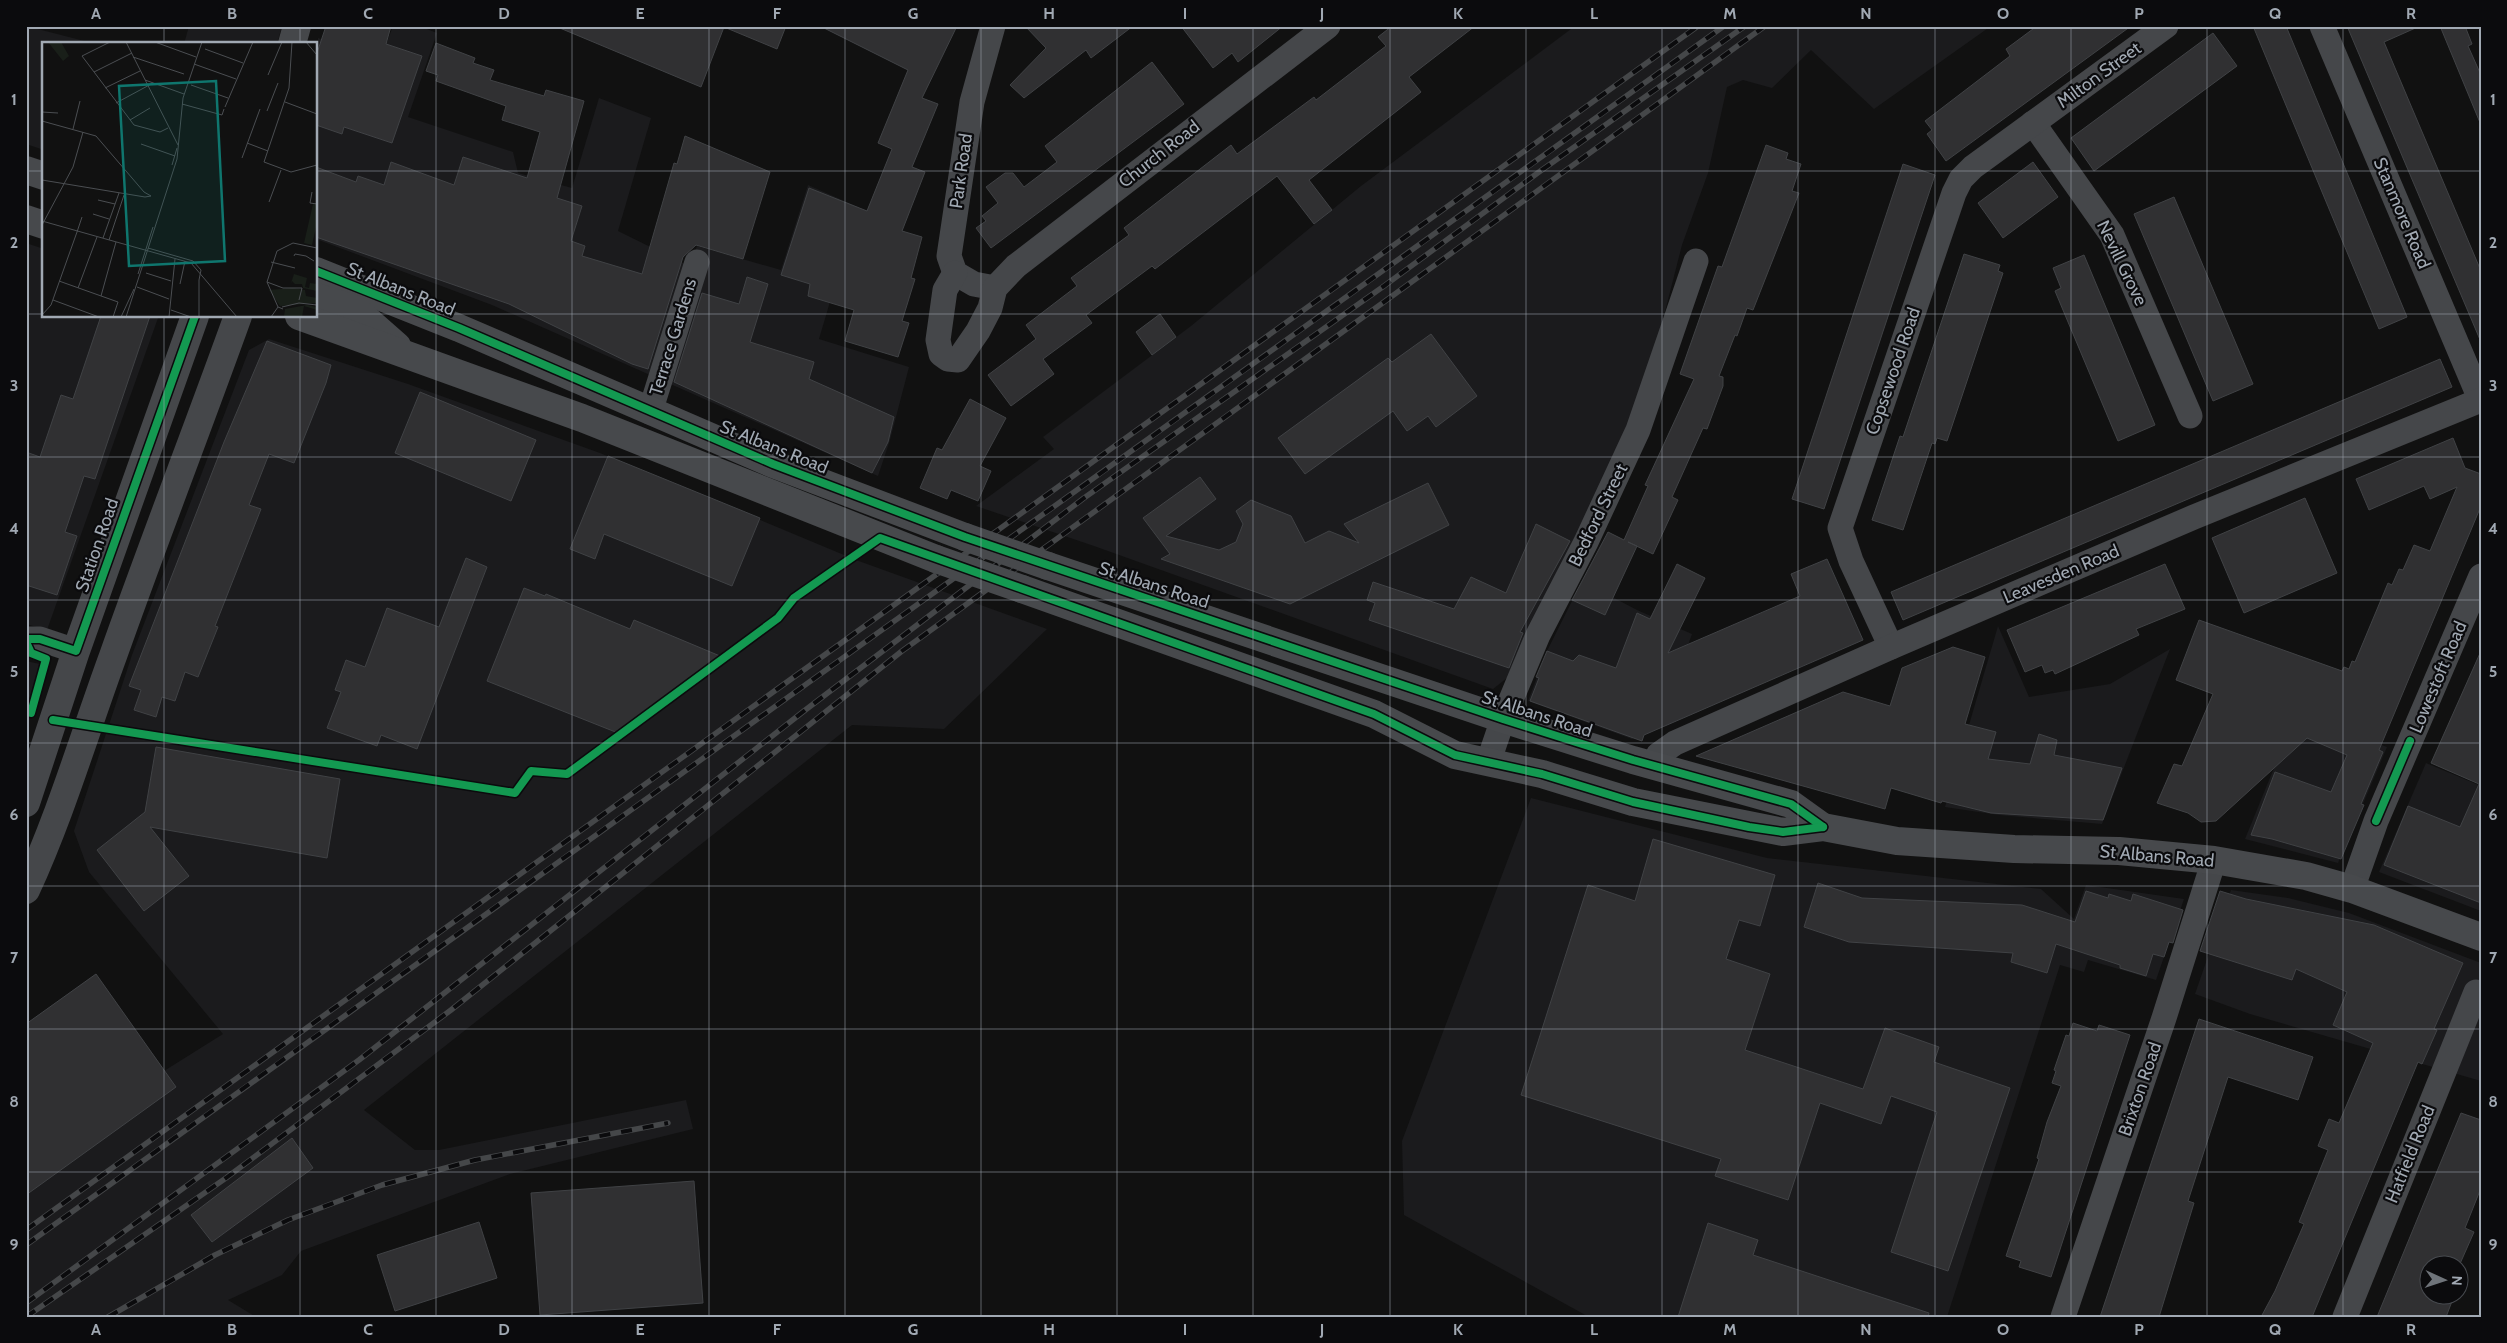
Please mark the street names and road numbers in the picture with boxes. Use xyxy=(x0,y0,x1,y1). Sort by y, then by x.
street label: Milton Street xyxy=(2053,37,2145,113)
street label: Church Road xyxy=(1114,116,1204,192)
street label: Park Road xyxy=(945,132,977,210)
street label: Stanmore Road xyxy=(2369,154,2435,272)
street label: Nevill Grove xyxy=(2092,217,2152,309)
street label: St Albans Road xyxy=(344,257,458,321)
street label: Terrace Gardens xyxy=(645,276,701,398)
street label: Copsewood Road xyxy=(1861,304,1925,438)
street label: St Albans Road xyxy=(717,415,831,479)
street label: Bedford Street xyxy=(1564,460,1632,570)
street label: Station Road xyxy=(71,495,123,595)
street label: Leavesden Road xyxy=(2000,540,2122,608)
street label: St Albans Road xyxy=(1096,557,1212,613)
street label: Lowestoft Road xyxy=(2405,618,2471,736)
street label: St Albans Road xyxy=(1479,686,1595,742)
street label: St Albans Road xyxy=(2099,840,2215,872)
street label: Brixton Road xyxy=(2114,1039,2166,1139)
street label: Hatfield Road xyxy=(2380,1102,2440,1206)

